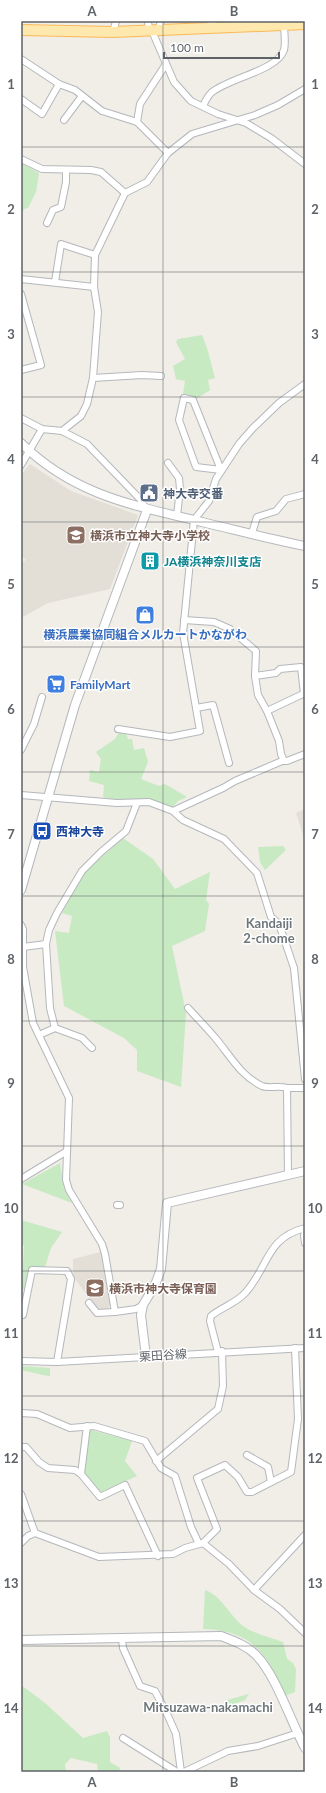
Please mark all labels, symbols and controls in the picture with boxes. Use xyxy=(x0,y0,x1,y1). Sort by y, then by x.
text: A xyxy=(86,3,97,19)
text: B xyxy=(230,3,239,19)
scale bar xyxy=(164,34,279,60)
text: 100 m xyxy=(170,40,204,55)
text: 1 xyxy=(7,76,15,92)
text: 1 xyxy=(311,76,319,92)
text: 2 xyxy=(7,201,15,217)
text: 2 xyxy=(311,201,319,217)
text: 3 xyxy=(7,326,15,342)
text: 3 xyxy=(311,326,319,342)
text: 4 xyxy=(7,451,15,467)
text: 4 xyxy=(311,451,319,467)
public building icon: 神大寺交番 xyxy=(138,482,160,504)
place label: 神大寺交番 xyxy=(163,486,224,501)
school or university icon: 横浜市立神大寺小学校 xyxy=(65,524,87,546)
place label: 横浜市立神大寺小学校 xyxy=(90,528,210,543)
building icon: JA横浜神奈川支店 xyxy=(139,550,161,572)
place label: JA横浜神奈川支店 xyxy=(164,554,261,569)
text: 5 xyxy=(7,576,15,592)
text: 5 xyxy=(311,576,319,592)
shop icon: 横浜農業協同組合メルカートかながわ xyxy=(134,604,156,626)
place label: 横浜農業協同組合メルカートかながわ xyxy=(43,627,247,642)
supermarket icon: FamilyMart xyxy=(45,673,67,695)
place label: FamilyMart xyxy=(70,677,131,692)
text: 6 xyxy=(7,701,15,717)
text: 6 xyxy=(311,701,319,717)
bus stop icon: 西神大寺 xyxy=(31,820,53,842)
place label: 西神大寺 xyxy=(56,824,104,839)
text: 7 xyxy=(7,826,15,842)
text: 7 xyxy=(311,826,319,842)
district label: Kandaiji 2-chome xyxy=(243,915,295,946)
text: 8 xyxy=(7,951,15,967)
text: 8 xyxy=(311,951,319,967)
text: 9 xyxy=(7,1075,15,1091)
text: 9 xyxy=(311,1075,319,1091)
text: 10 xyxy=(3,1200,19,1216)
text: 10 xyxy=(307,1200,323,1216)
school or university icon: 横浜市神大寺保育園 xyxy=(84,1277,106,1299)
place label: 横浜市神大寺保育園 xyxy=(109,1281,217,1296)
text: 11 xyxy=(3,1325,19,1341)
text: 11 xyxy=(307,1325,323,1341)
street label: 栗田谷線 xyxy=(139,1346,187,1364)
text: 12 xyxy=(3,1450,19,1466)
text: 12 xyxy=(307,1450,323,1466)
text: 13 xyxy=(3,1575,19,1591)
text: 13 xyxy=(307,1575,323,1591)
district label: Mitsuzawa-nakamachi xyxy=(143,1699,273,1715)
text: 14 xyxy=(3,1700,19,1716)
text: 14 xyxy=(307,1700,323,1716)
text: A xyxy=(86,1774,97,1790)
text: B xyxy=(230,1774,239,1790)

